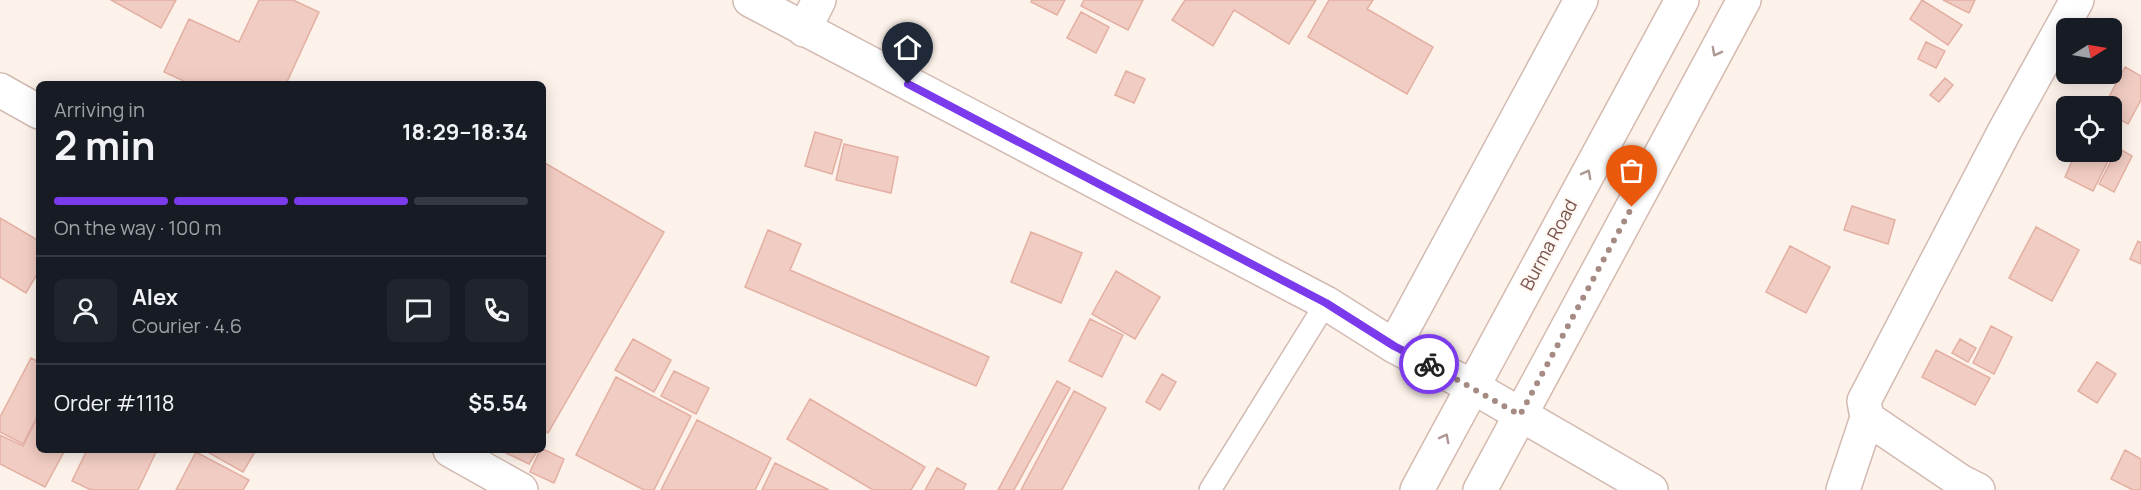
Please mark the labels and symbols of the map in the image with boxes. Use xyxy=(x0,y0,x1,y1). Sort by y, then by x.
north arrow xyxy=(2056,18,2122,84)
pin xyxy=(882,22,933,84)
one-way arrow xyxy=(1712,45,1723,56)
pin xyxy=(1606,145,1657,207)
one-way arrow xyxy=(1580,170,1591,181)
street label: Burma Road xyxy=(1514,195,1582,294)
courier xyxy=(1399,334,1459,394)
one-way arrow xyxy=(1438,434,1449,445)

